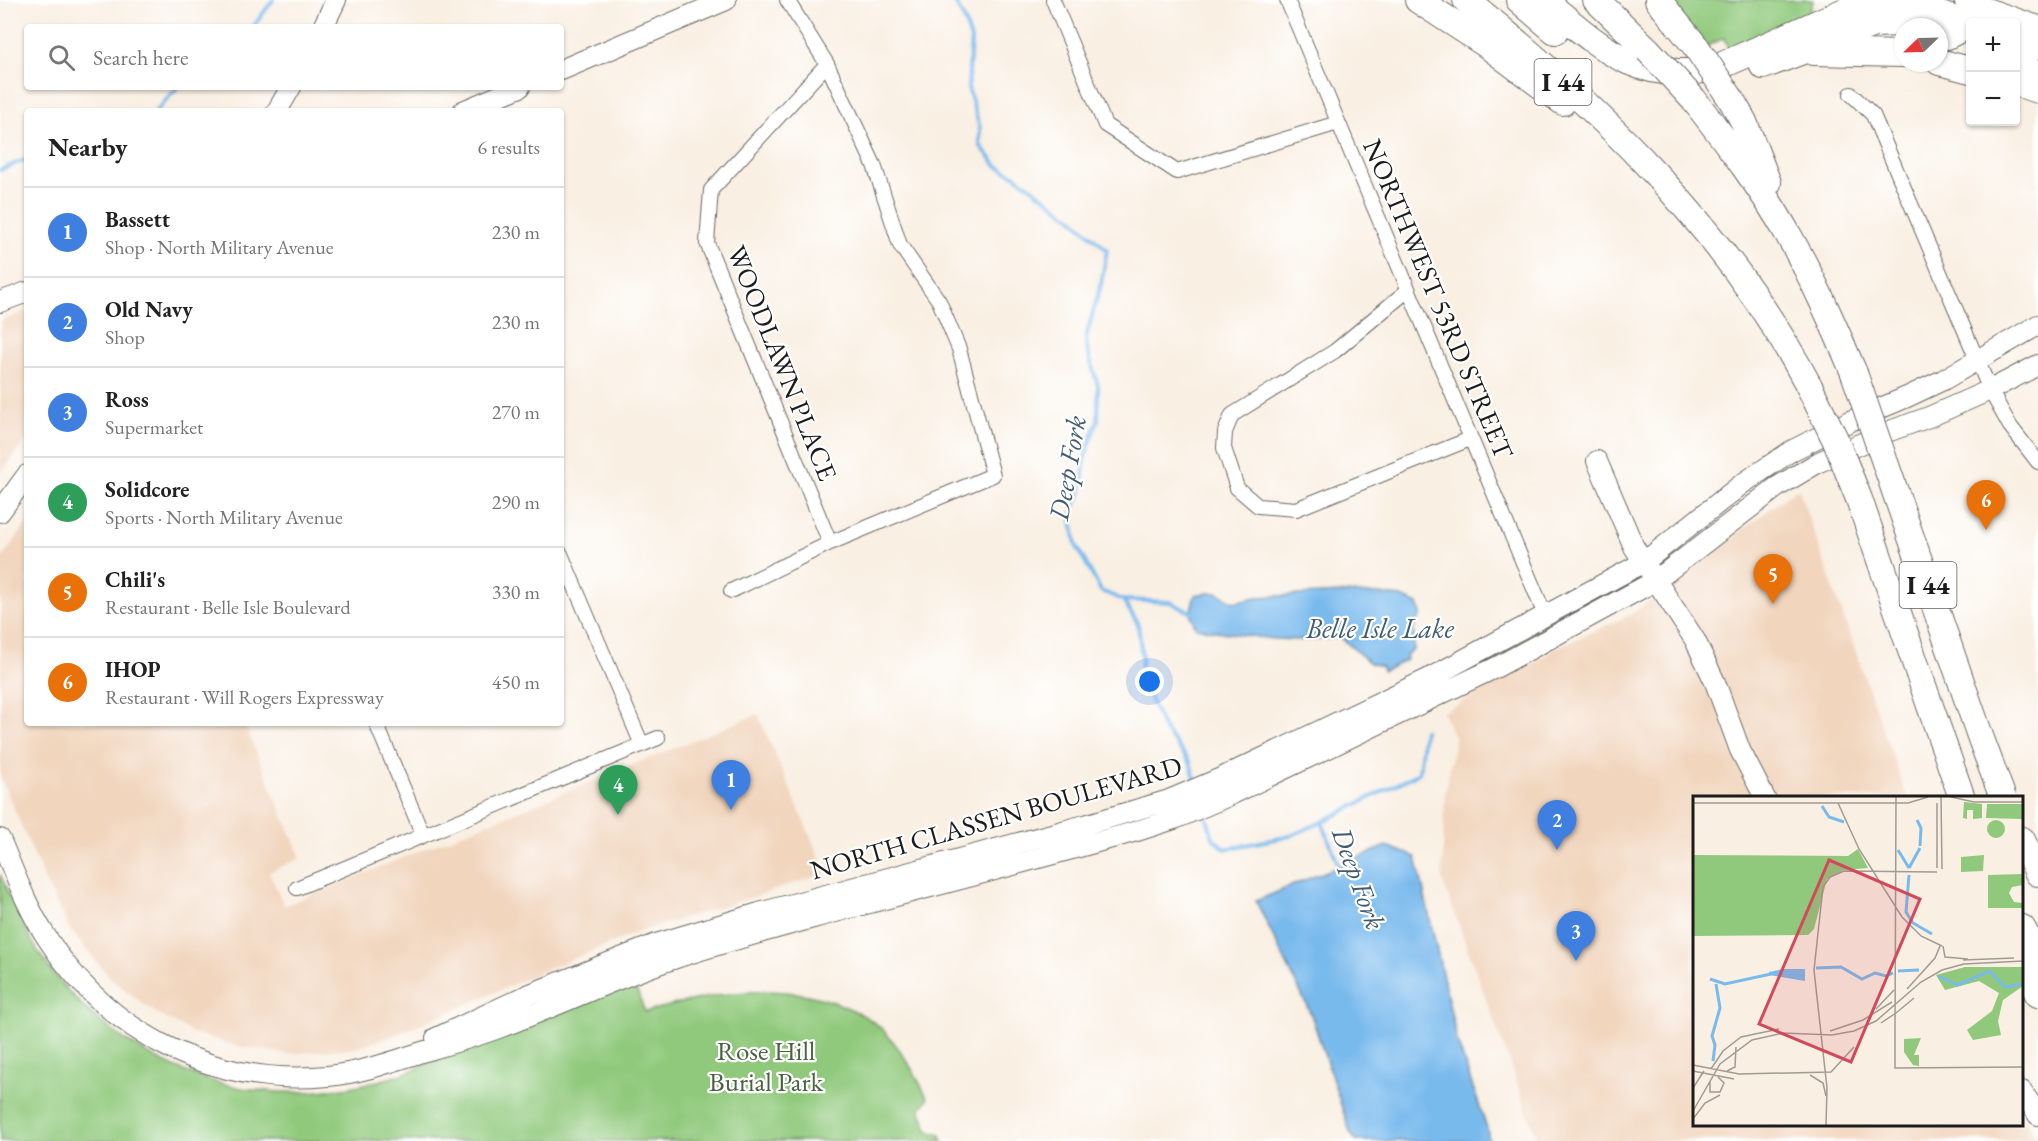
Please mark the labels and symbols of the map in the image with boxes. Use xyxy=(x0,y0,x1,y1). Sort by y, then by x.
north arrow xyxy=(1894,18,1948,72)
road number: I 44 xyxy=(1534,59,1592,105)
street label: NORTHWEST 53RD STREET xyxy=(1355,134,1522,465)
street label: WOODLAWN PLACE xyxy=(719,240,846,485)
water label: Deep Fork xyxy=(1040,412,1094,524)
pin: 6 xyxy=(1966,480,2006,530)
pin: 5 xyxy=(1754,554,1792,604)
road number: I 44 xyxy=(1900,562,1956,608)
water label: Belle Isle Lake xyxy=(1305,610,1454,646)
your location xyxy=(1135,667,1164,696)
street label: NORTH CLASSEN BOULEVARD xyxy=(806,748,1186,887)
pin: 1 xyxy=(712,760,750,810)
pin: 4 xyxy=(598,766,638,815)
inset map xyxy=(1693,796,2023,1126)
pin: 2 xyxy=(1538,800,1576,850)
water label: Deep Fork xyxy=(1324,821,1394,934)
pin: 3 xyxy=(1556,912,1596,961)
park label: Rose Hill Burial Park xyxy=(709,1033,824,1099)

